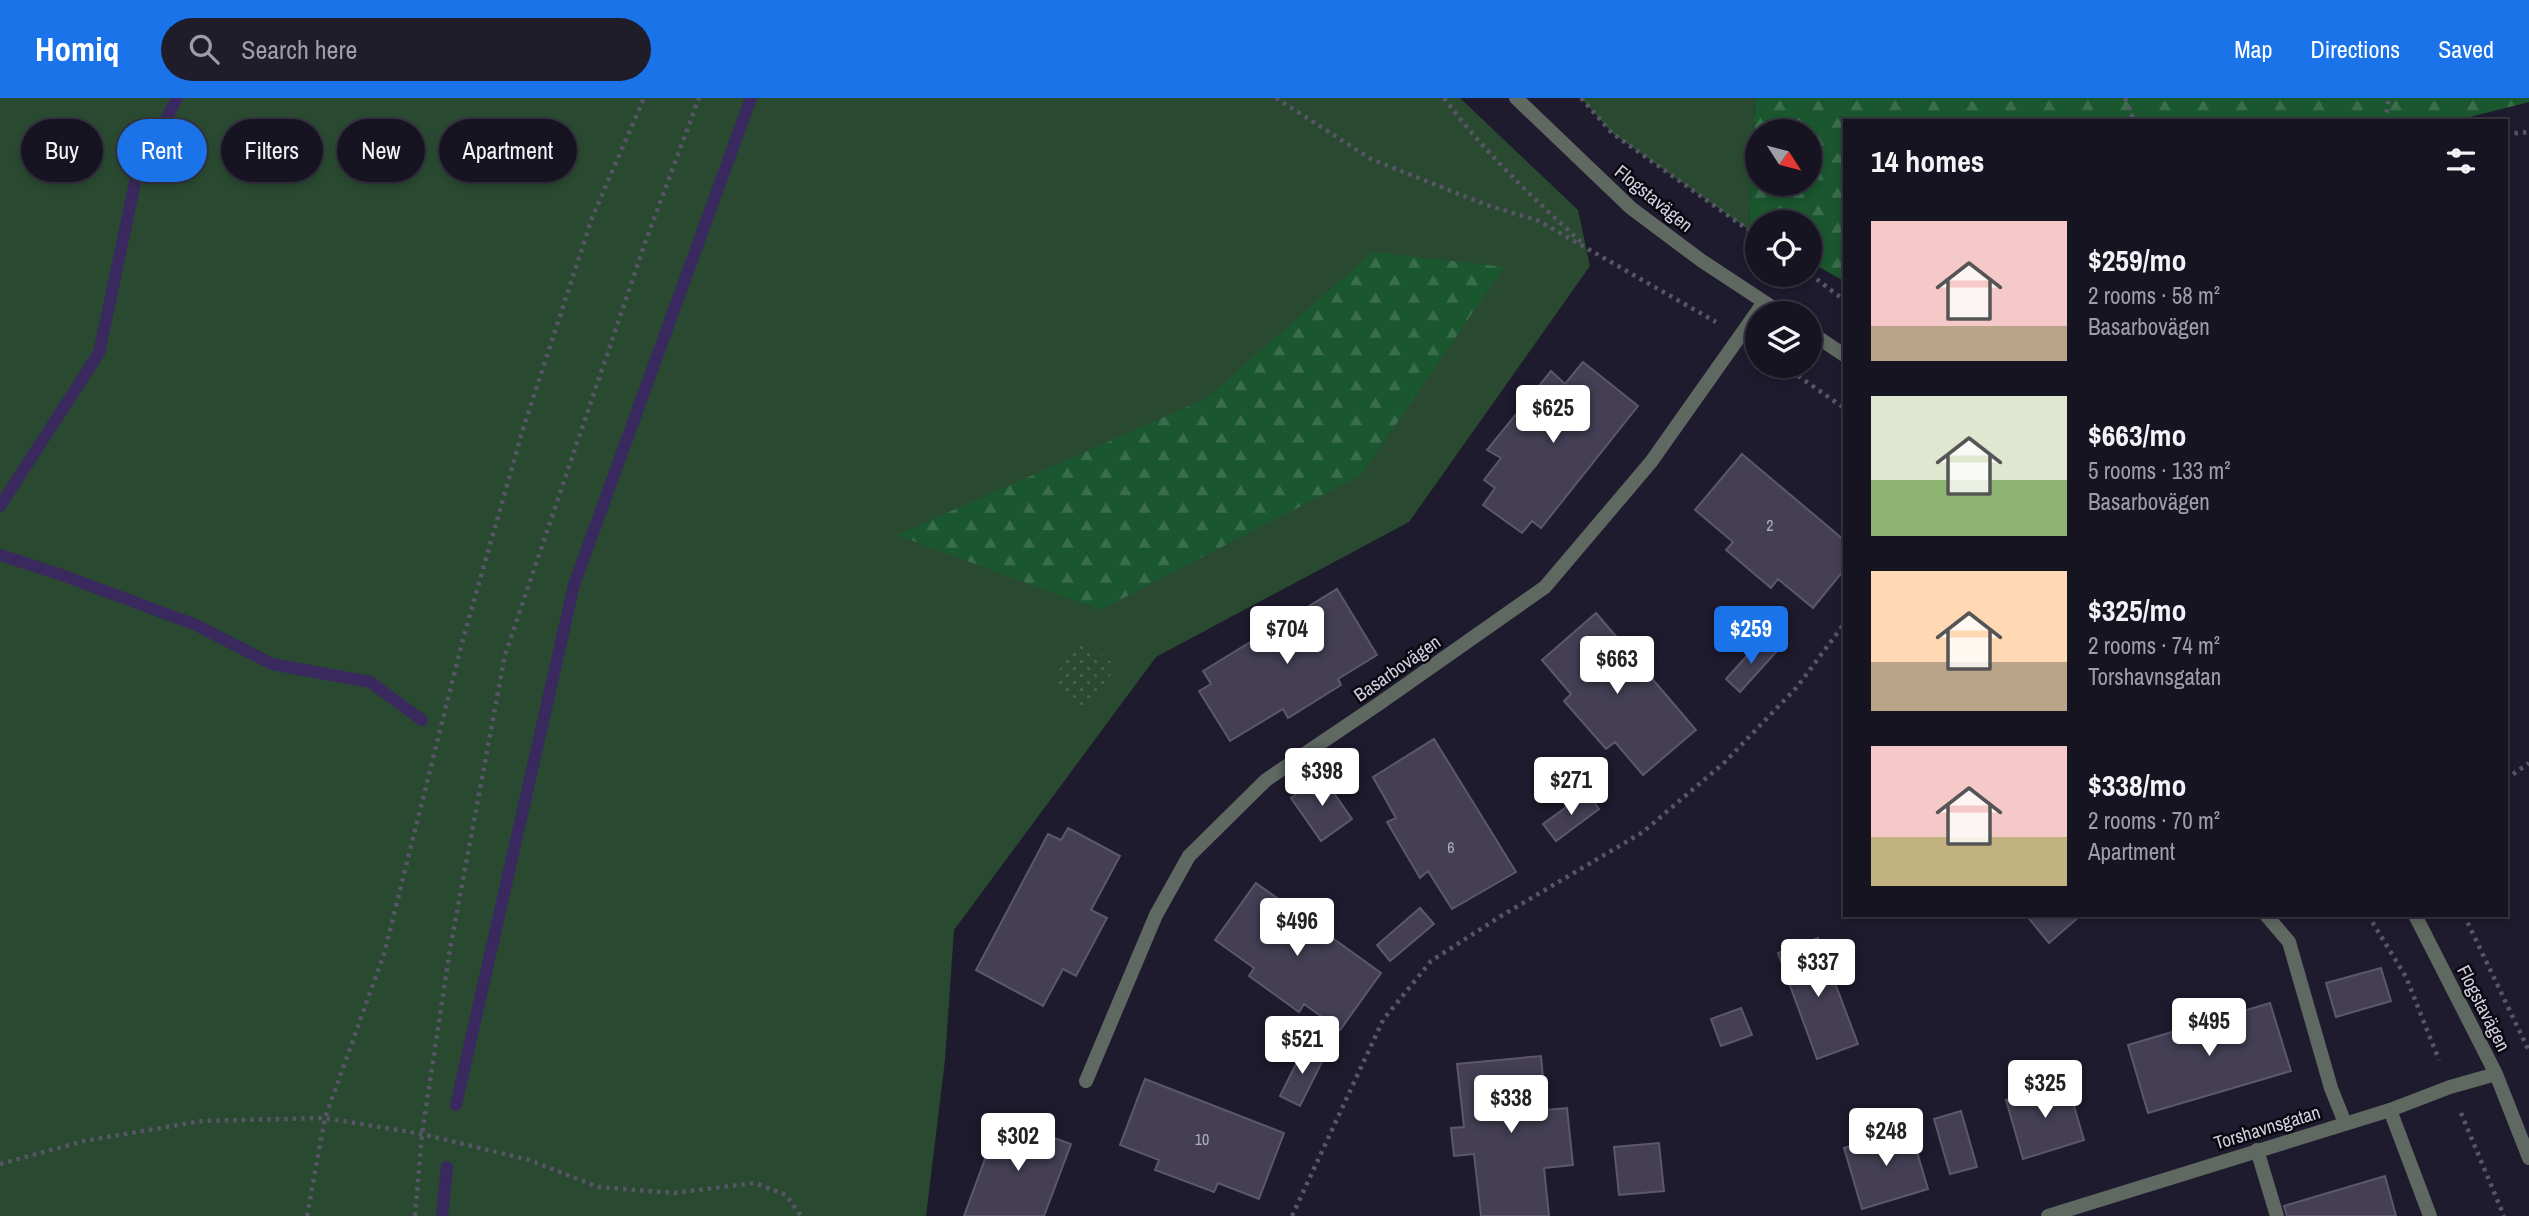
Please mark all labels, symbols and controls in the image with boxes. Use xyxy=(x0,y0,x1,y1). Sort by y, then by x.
search box xyxy=(161,18,651,81)
text: Homiq xyxy=(35,27,119,71)
icon: search xyxy=(185,30,223,68)
text: Search here xyxy=(241,32,357,67)
text: Map xyxy=(2234,33,2272,65)
text: Directions xyxy=(2310,33,2400,65)
text: Saved xyxy=(2438,33,2494,65)
chip: Buy xyxy=(21,119,103,182)
chip: Rent xyxy=(117,119,207,182)
chip: Filters xyxy=(221,119,323,182)
chip: New xyxy=(337,119,425,182)
chip: Apartment xyxy=(439,119,577,182)
north arrow xyxy=(1745,119,1822,196)
map controls xyxy=(1745,119,1822,378)
text: 14 homes xyxy=(1871,141,1985,181)
icon: filters xyxy=(2442,142,2480,180)
street label: Flogstavägen xyxy=(1609,158,1699,238)
button: locate xyxy=(1745,210,1822,287)
text: $259/mo xyxy=(2088,240,2186,280)
icon: home xyxy=(1927,249,2011,333)
text: 2 rooms · 58 m² xyxy=(2088,280,2220,311)
button: layers xyxy=(1745,301,1822,378)
text: Basarbovägen xyxy=(2088,311,2210,342)
pin: $625 xyxy=(1512,386,1594,445)
text: $625 xyxy=(1532,392,1574,423)
text: $663/mo xyxy=(2088,415,2186,455)
icon: home xyxy=(1927,424,2011,508)
text: 5 rooms · 133 m² xyxy=(2088,455,2231,486)
text: Basarbovägen xyxy=(2088,486,2210,517)
house number: 2 xyxy=(1766,514,1774,536)
text: $325/mo xyxy=(2088,590,2186,630)
icon: home xyxy=(1927,599,2011,683)
pin: $704 xyxy=(1246,606,1328,666)
pin: $259 xyxy=(1710,606,1792,666)
text: $704 xyxy=(1266,613,1308,644)
text: $259 xyxy=(1730,613,1772,644)
street label: Basarbovägen xyxy=(1348,629,1446,707)
text: 2 rooms · 74 m² xyxy=(2088,630,2220,661)
pin: $663 xyxy=(1576,636,1658,696)
text: $663 xyxy=(1596,643,1638,674)
text: Torshavnsgatan xyxy=(2088,661,2221,692)
pin: $398 xyxy=(1281,748,1363,808)
text: $398 xyxy=(1301,755,1343,786)
pin: $271 xyxy=(1530,758,1612,817)
text: $271 xyxy=(1550,764,1592,795)
text: $338/mo xyxy=(2088,765,2186,805)
icon: home xyxy=(1927,774,2011,858)
text: 2 rooms · 70 m² xyxy=(2088,805,2220,836)
house number: 6 xyxy=(1447,836,1455,858)
text: Apartment xyxy=(2088,836,2175,867)
pin: $496 xyxy=(1256,898,1338,958)
text: $496 xyxy=(1276,905,1318,936)
pin: $337 xyxy=(1777,940,1859,999)
text: $337 xyxy=(1797,946,1839,977)
street label: Flogstavägen xyxy=(2451,960,2517,1056)
pin: $495 xyxy=(2168,998,2250,1058)
text: $495 xyxy=(2188,1005,2230,1036)
pin: $521 xyxy=(1261,1016,1343,1076)
text: $521 xyxy=(1281,1023,1323,1054)
pin: $325 xyxy=(2004,1060,2086,1120)
text: $325 xyxy=(2024,1067,2066,1098)
pin: $338 xyxy=(1470,1076,1552,1135)
text: $338 xyxy=(1490,1082,1532,1113)
street label: Torshavnsgatan xyxy=(2211,1098,2323,1156)
pin: $248 xyxy=(1845,1108,1927,1168)
pin: $302 xyxy=(977,1114,1059,1173)
text: $248 xyxy=(1865,1115,1907,1146)
text: $302 xyxy=(997,1120,1039,1151)
house number: 10 xyxy=(1195,1128,1209,1150)

